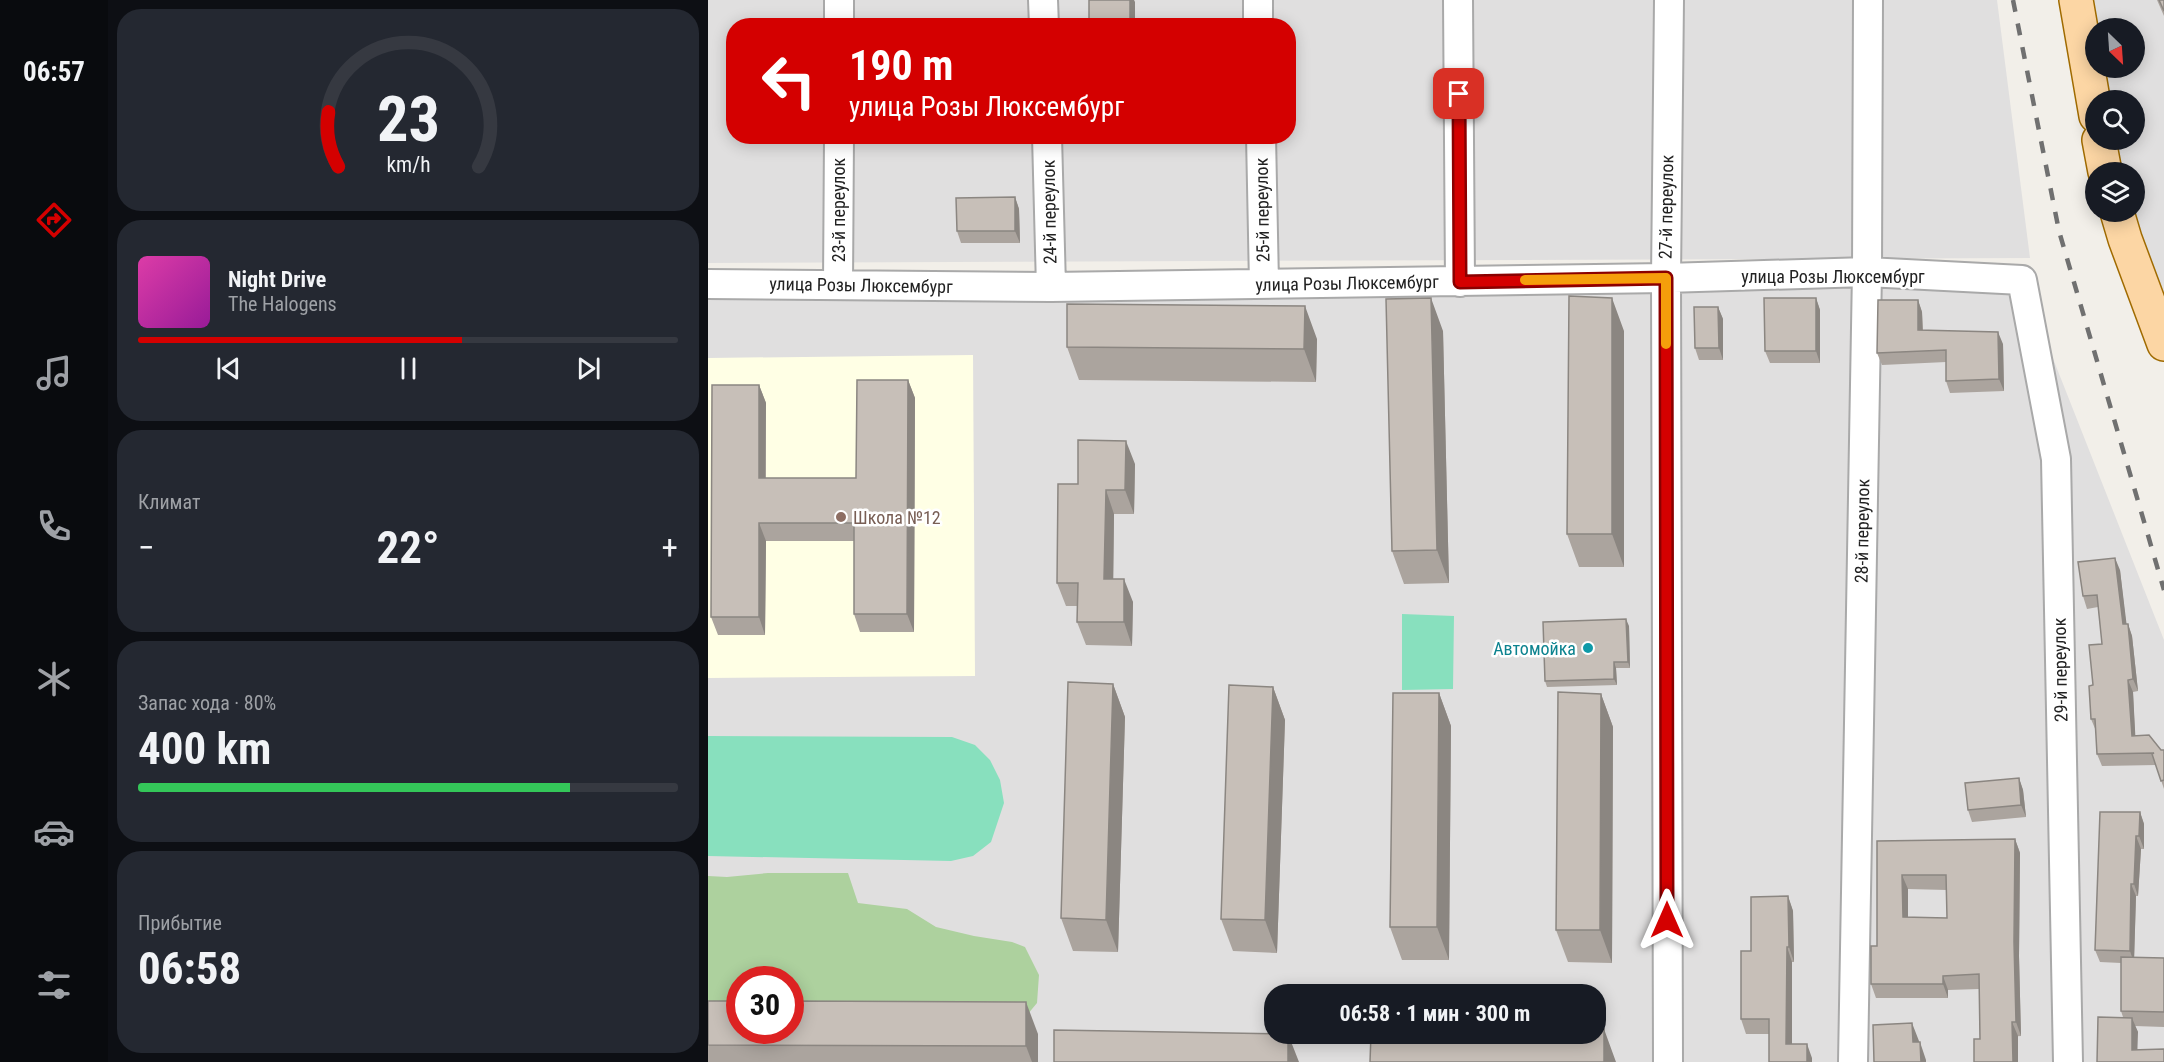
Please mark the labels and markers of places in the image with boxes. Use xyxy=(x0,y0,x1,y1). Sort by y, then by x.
pin xyxy=(1433,68,1484,119)
place label: Школа №12 xyxy=(853,507,941,528)
marker: Школа №12 xyxy=(834,510,848,524)
place label: Автомойка xyxy=(1493,638,1576,659)
marker: Автомойка xyxy=(1581,641,1595,655)

